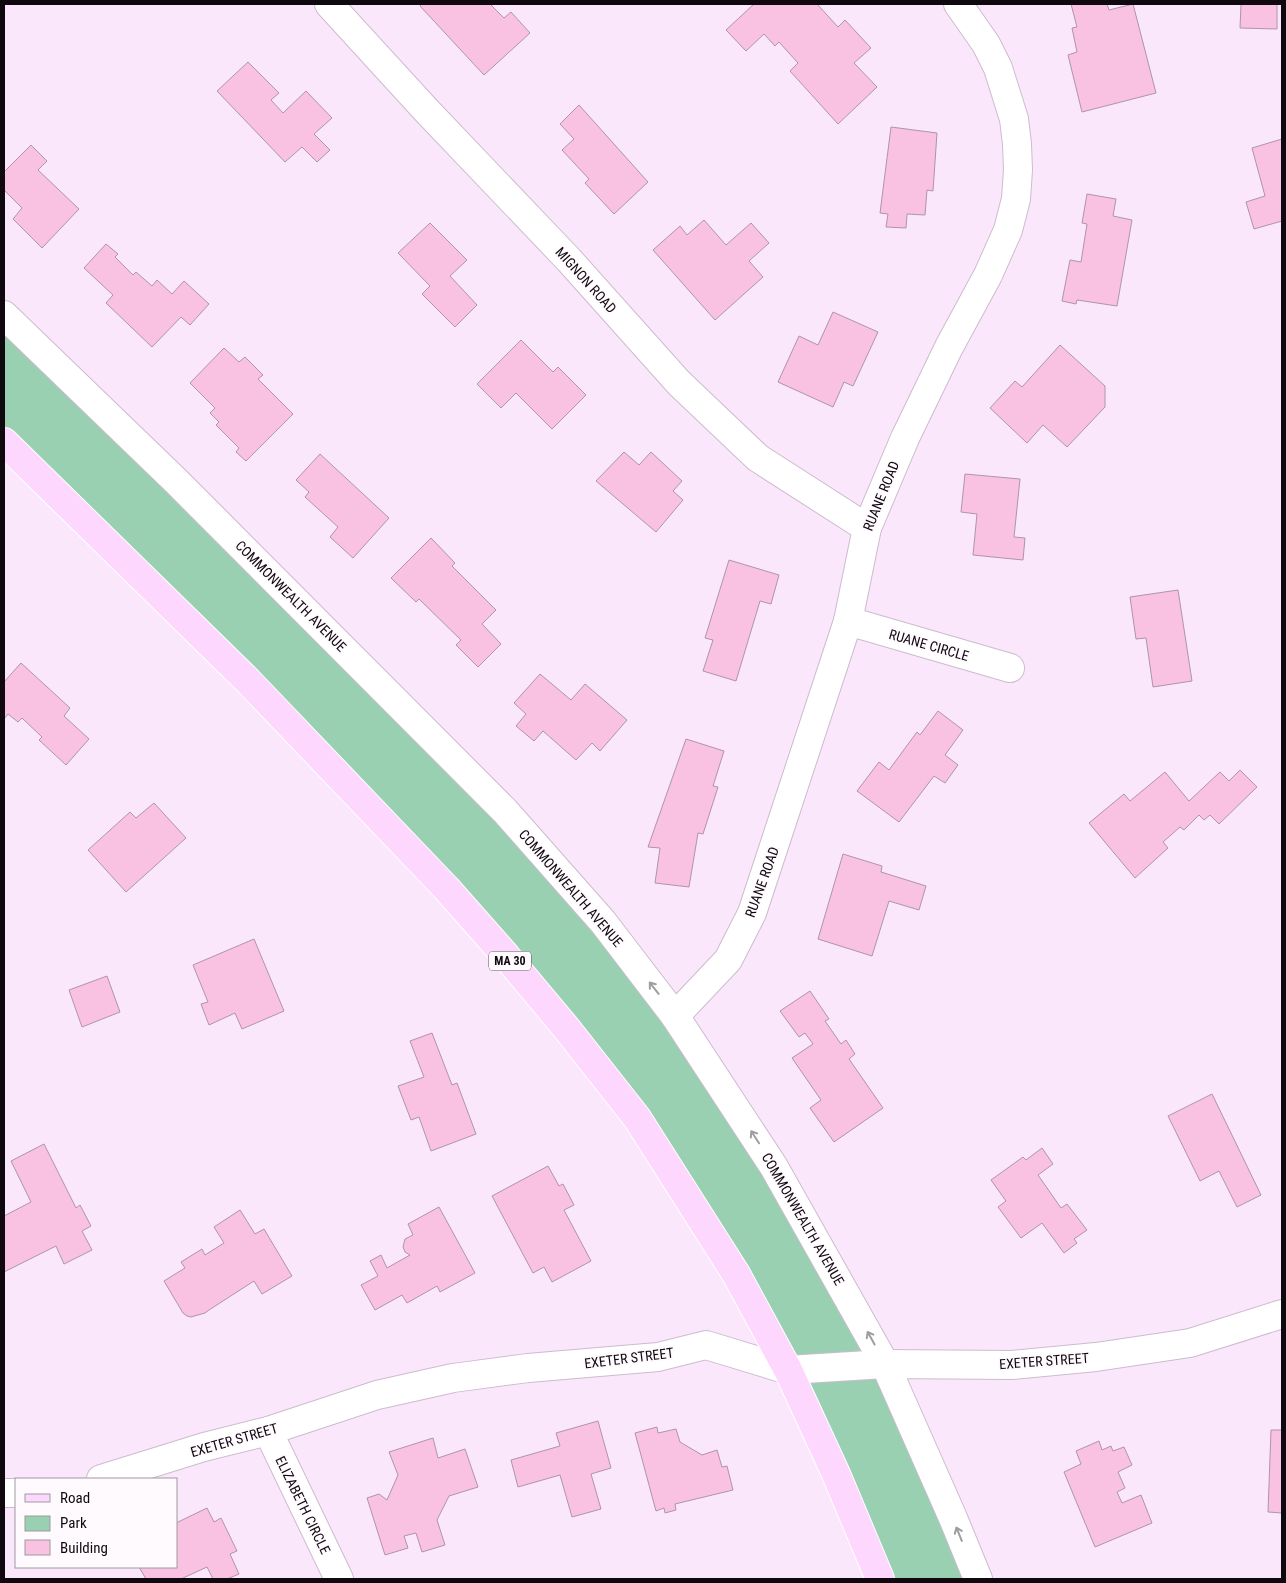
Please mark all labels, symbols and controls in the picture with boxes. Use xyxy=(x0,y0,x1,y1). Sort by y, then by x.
street label: MIGNON ROAD xyxy=(552,244,620,316)
street label: RUANE ROAD xyxy=(860,459,902,533)
street label: COMMONWEALTH AVENUE xyxy=(232,537,350,655)
street label: RUANE CIRCLE xyxy=(887,626,971,664)
street label: COMMONWEALTH AVENUE xyxy=(516,826,626,950)
street label: RUANE ROAD xyxy=(742,845,782,919)
road number: MA 30 xyxy=(489,951,531,970)
one-way arrow xyxy=(649,981,659,995)
one-way arrow xyxy=(749,1130,760,1144)
street label: COMMONWEALTH AVENUE xyxy=(759,1150,847,1288)
one-way arrow xyxy=(865,1332,875,1346)
street label: EXETER STREET xyxy=(583,1345,675,1371)
street label: EXETER STREET xyxy=(999,1350,1089,1372)
street label: EXETER STREET xyxy=(189,1420,279,1460)
street label: ELIZABETH CIRCLE xyxy=(272,1453,334,1557)
legend xyxy=(15,1478,178,1568)
text: Road xyxy=(60,1489,90,1507)
text: Park xyxy=(60,1514,87,1532)
one-way arrow xyxy=(954,1527,964,1542)
text: Building xyxy=(60,1539,108,1557)

